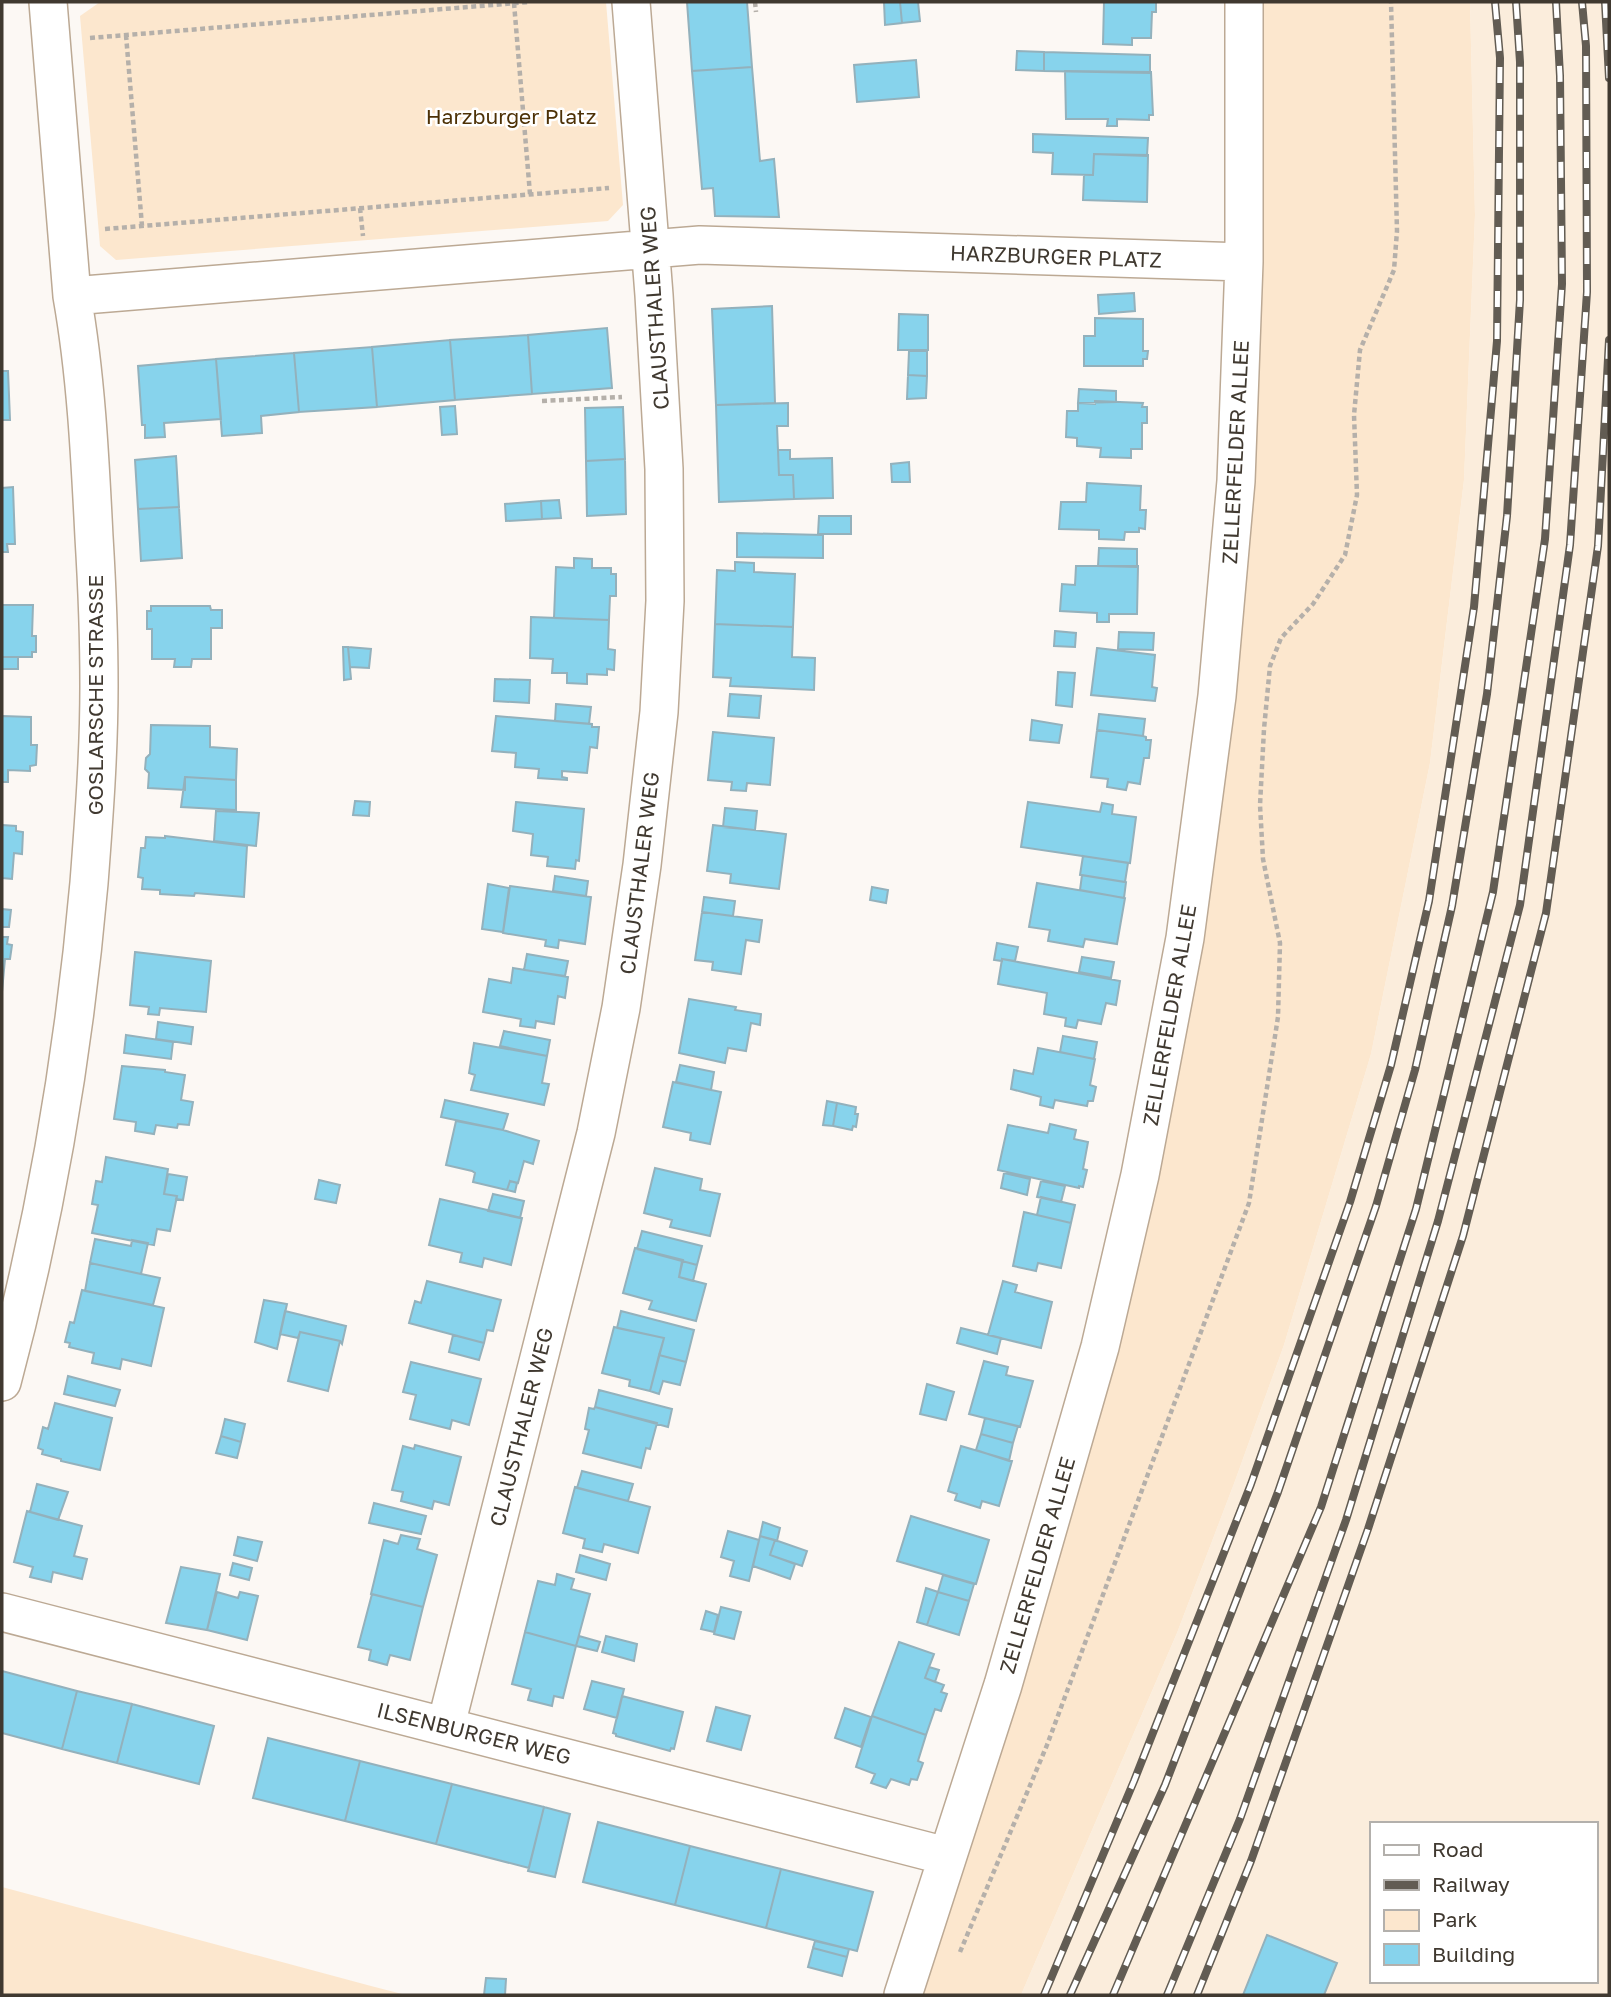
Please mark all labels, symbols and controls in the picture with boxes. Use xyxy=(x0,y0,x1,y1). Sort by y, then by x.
park label: Harzburger Platz xyxy=(426,103,596,129)
street label: CLAUSTHALER WEG xyxy=(634,205,674,411)
street label: HARZBURGER PLATZ xyxy=(950,239,1162,273)
street label: ZELLERFELDER ALLEE xyxy=(1216,339,1254,565)
street label: GOSLARSCHE STRASSE xyxy=(82,575,108,815)
street label: CLAUSTHALER WEG xyxy=(614,770,664,976)
street label: ZELLERFELDER ALLEE xyxy=(1137,902,1201,1128)
street label: CLAUSTHALER WEG xyxy=(484,1325,558,1529)
street label: ZELLERFELDER ALLEE xyxy=(994,1454,1080,1676)
street label: ILSENBURGER WEG xyxy=(374,1696,574,1770)
legend xyxy=(1370,1822,1597,1983)
text: Road xyxy=(1432,1836,1483,1862)
text: Railway xyxy=(1432,1871,1510,1897)
text: Park xyxy=(1432,1906,1478,1932)
text: Building xyxy=(1432,1941,1515,1967)

